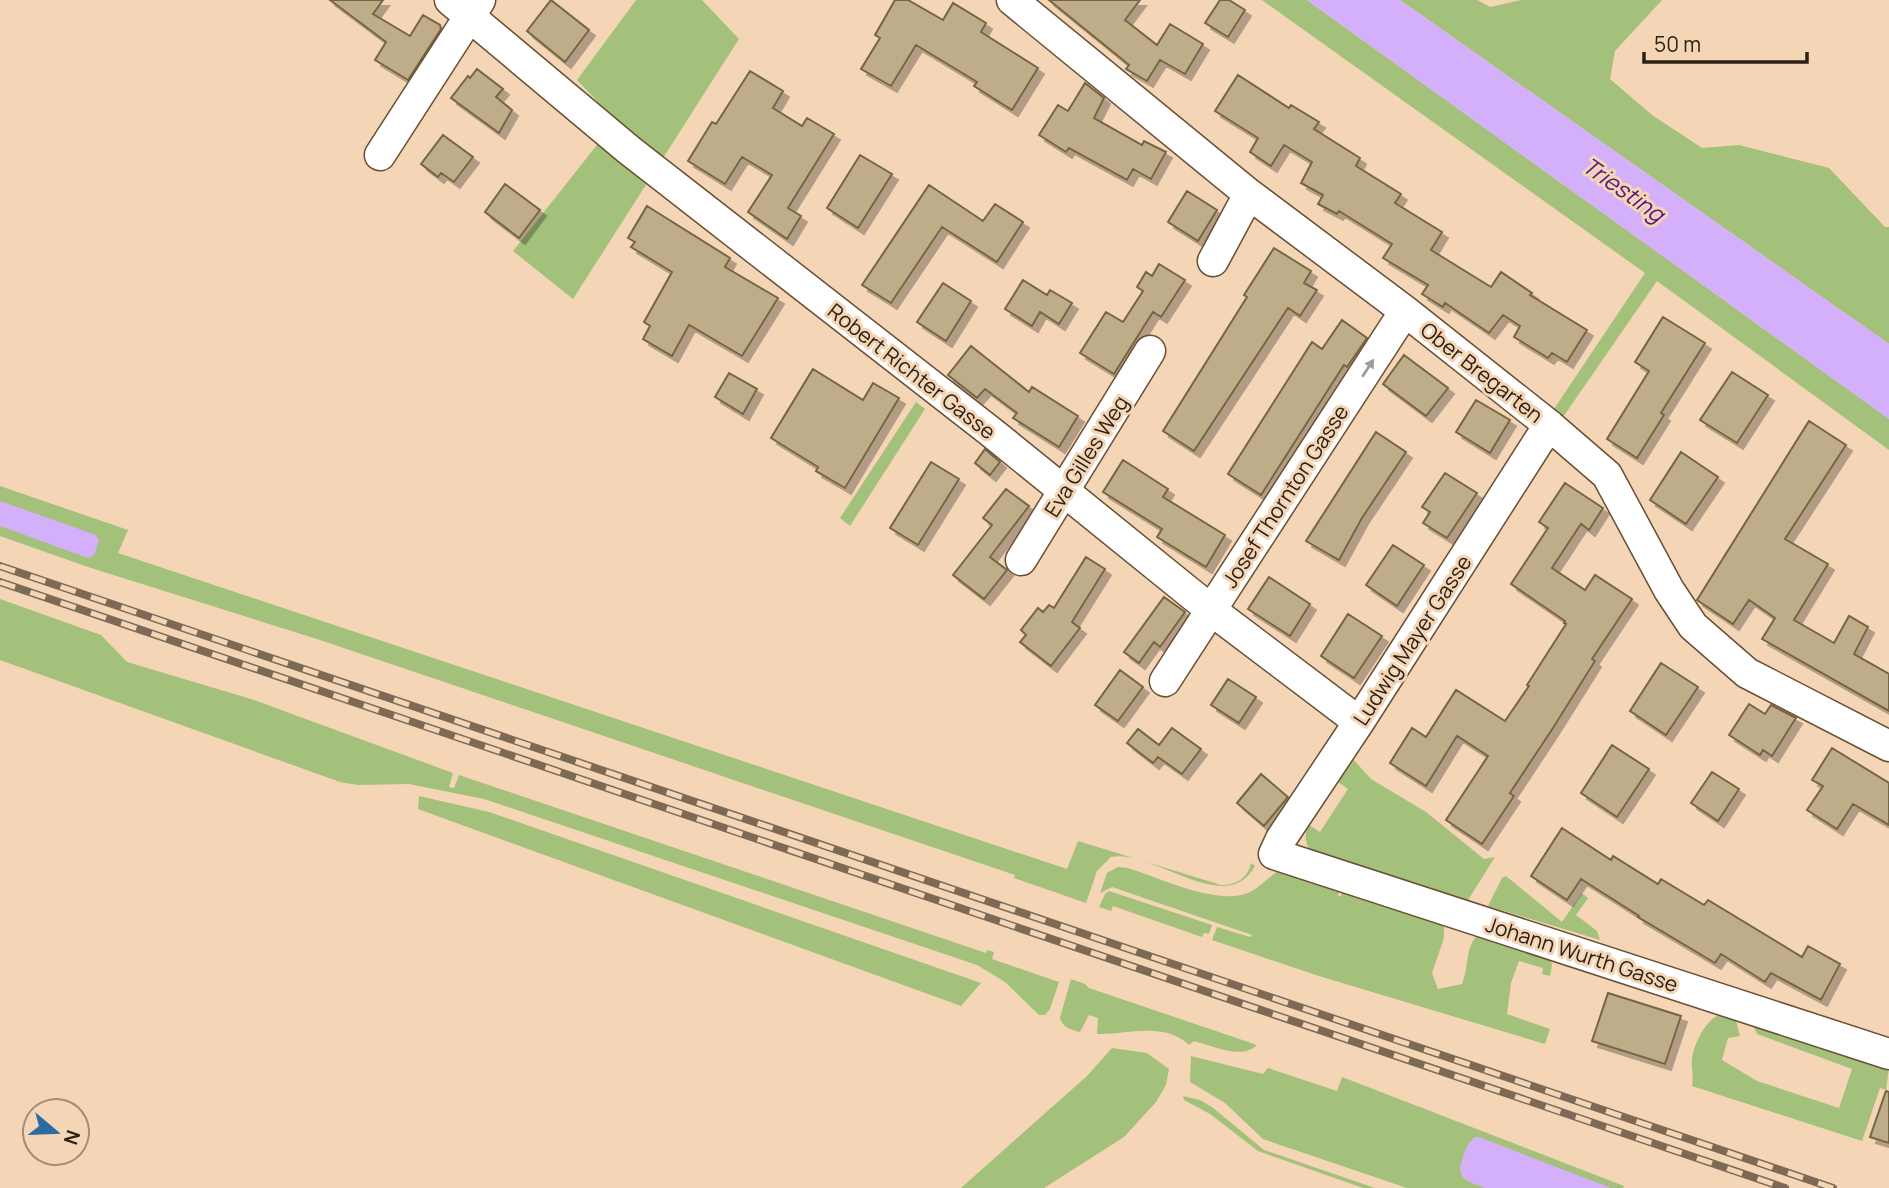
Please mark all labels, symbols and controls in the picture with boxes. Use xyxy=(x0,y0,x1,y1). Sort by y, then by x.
scale bar xyxy=(1644,21,1807,65)
text: 50 m xyxy=(1654,30,1701,58)
water label: Triesting xyxy=(1576,149,1673,230)
street label: Robert Richter Gasse xyxy=(822,297,1002,445)
street label: Ober Bregarten xyxy=(1415,315,1549,429)
one-way arrow xyxy=(1362,358,1375,378)
street label: Eva Gilles Weg xyxy=(1038,390,1134,522)
street label: Josef Thornton Gasse xyxy=(1215,399,1355,593)
street label: Ludwig Mayer Gasse xyxy=(1346,550,1478,730)
street label: Johann Wurth Gasse xyxy=(1482,910,1682,998)
north arrow xyxy=(21,1097,91,1167)
text: N xyxy=(58,1127,87,1148)

